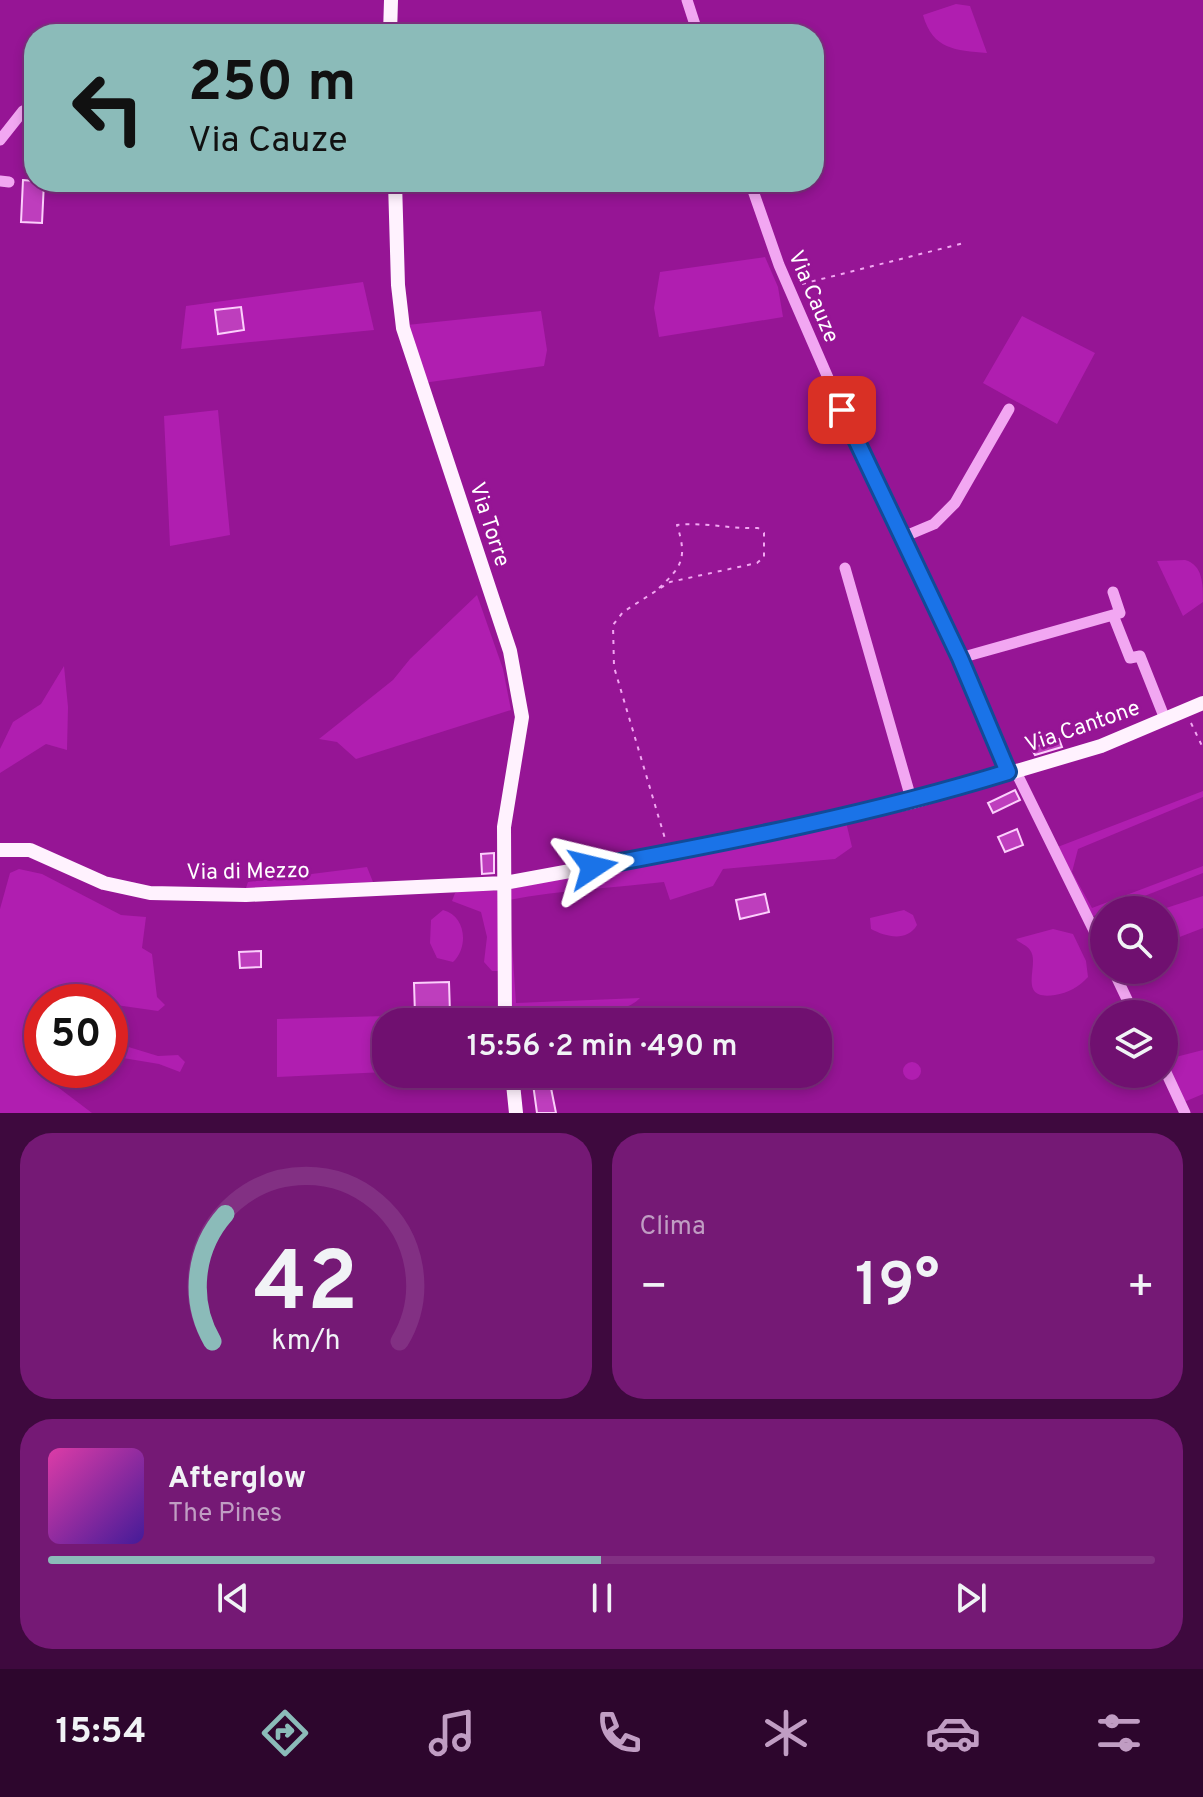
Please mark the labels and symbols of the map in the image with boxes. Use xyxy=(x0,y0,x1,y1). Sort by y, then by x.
street label: Via Cauze xyxy=(781,247,844,347)
pin xyxy=(808,376,876,444)
street label: Via Torre xyxy=(462,479,515,570)
street label: Via Cantone xyxy=(1022,695,1144,760)
position arrow xyxy=(551,825,635,909)
street label: Via di Mezzo xyxy=(186,858,310,887)
speed limit sign: 50 xyxy=(24,984,128,1088)

